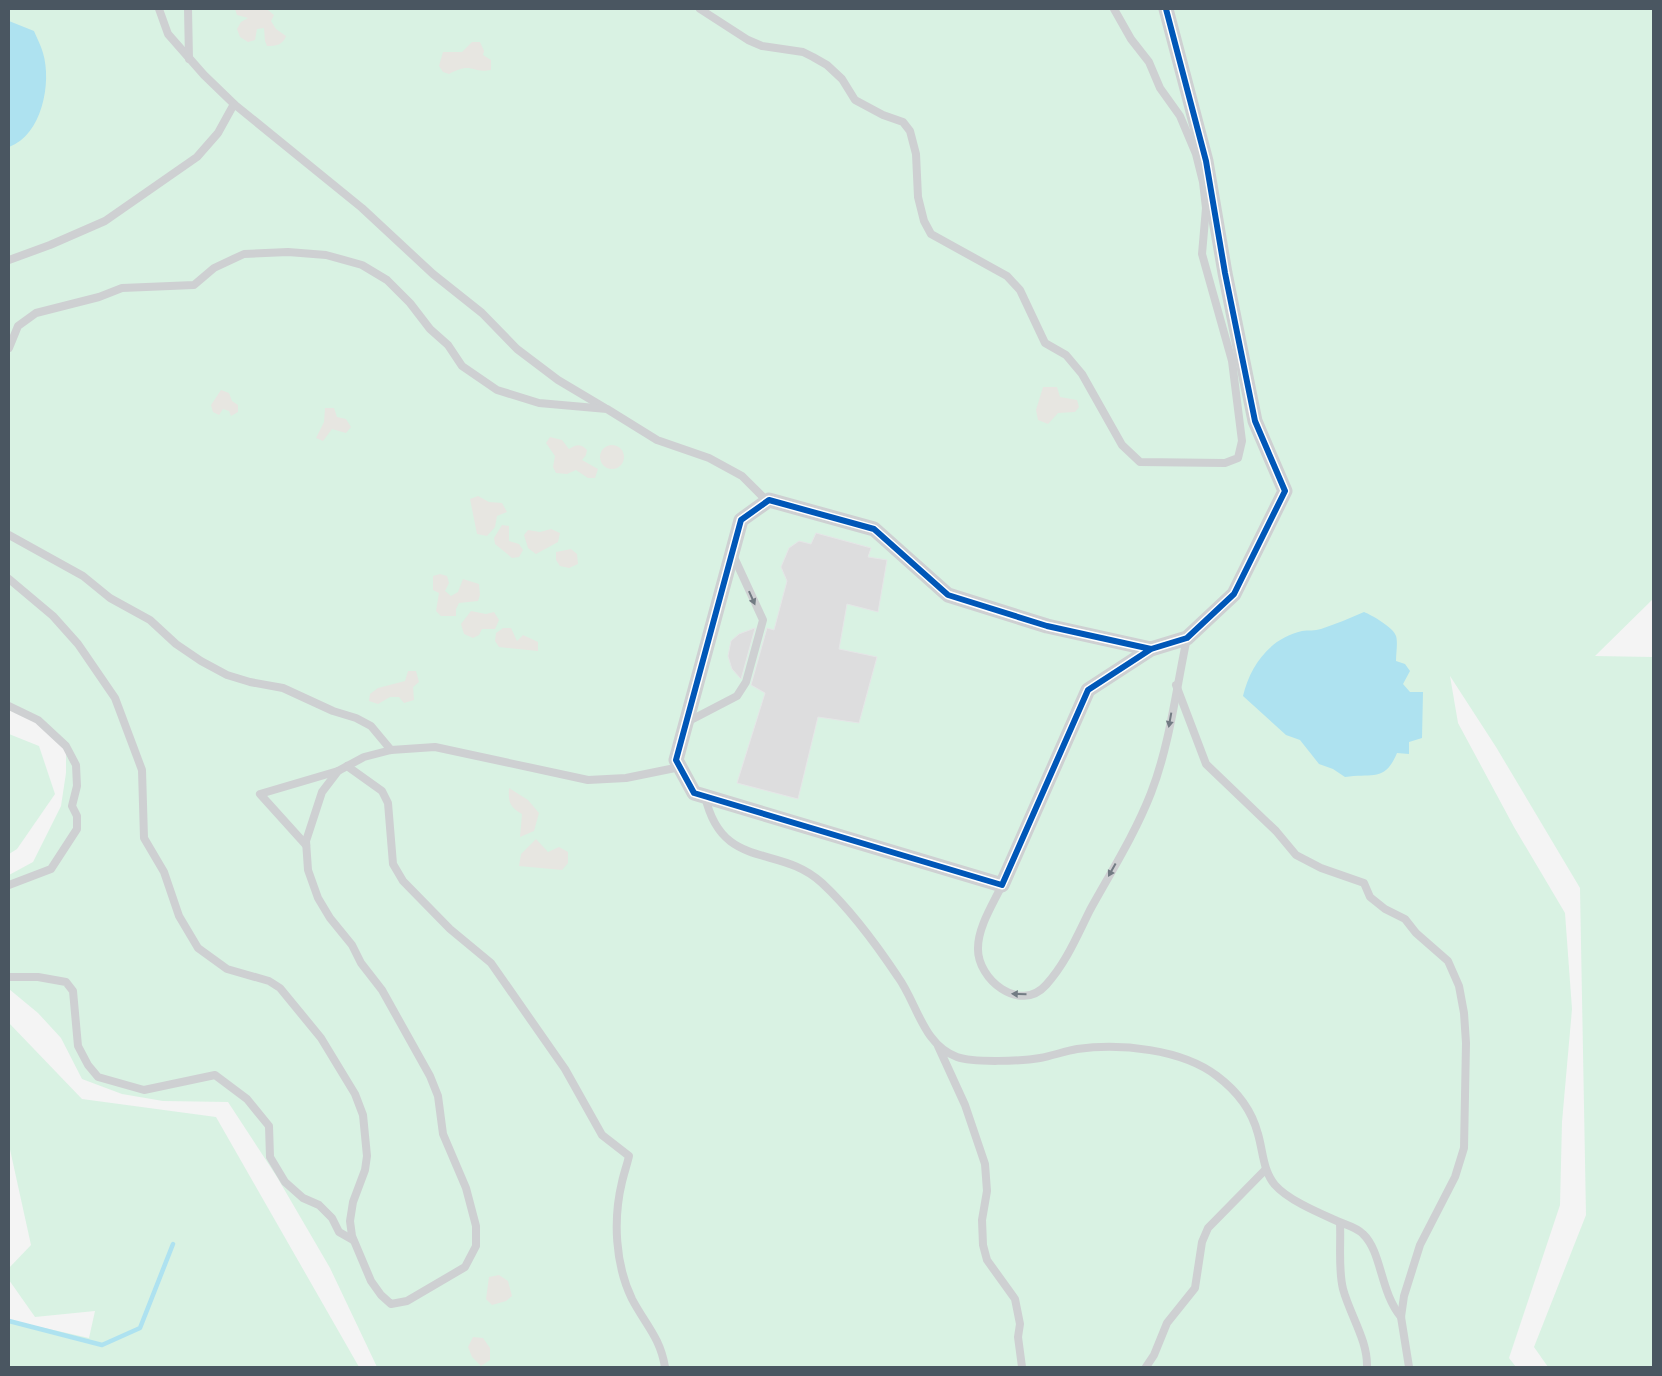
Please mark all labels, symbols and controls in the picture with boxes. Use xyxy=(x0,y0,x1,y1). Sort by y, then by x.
one-way arrow xyxy=(749,591,757,605)
one-way arrow xyxy=(1166,712,1174,728)
one-way arrow xyxy=(1108,864,1117,877)
one-way arrow xyxy=(1011,990,1027,998)

